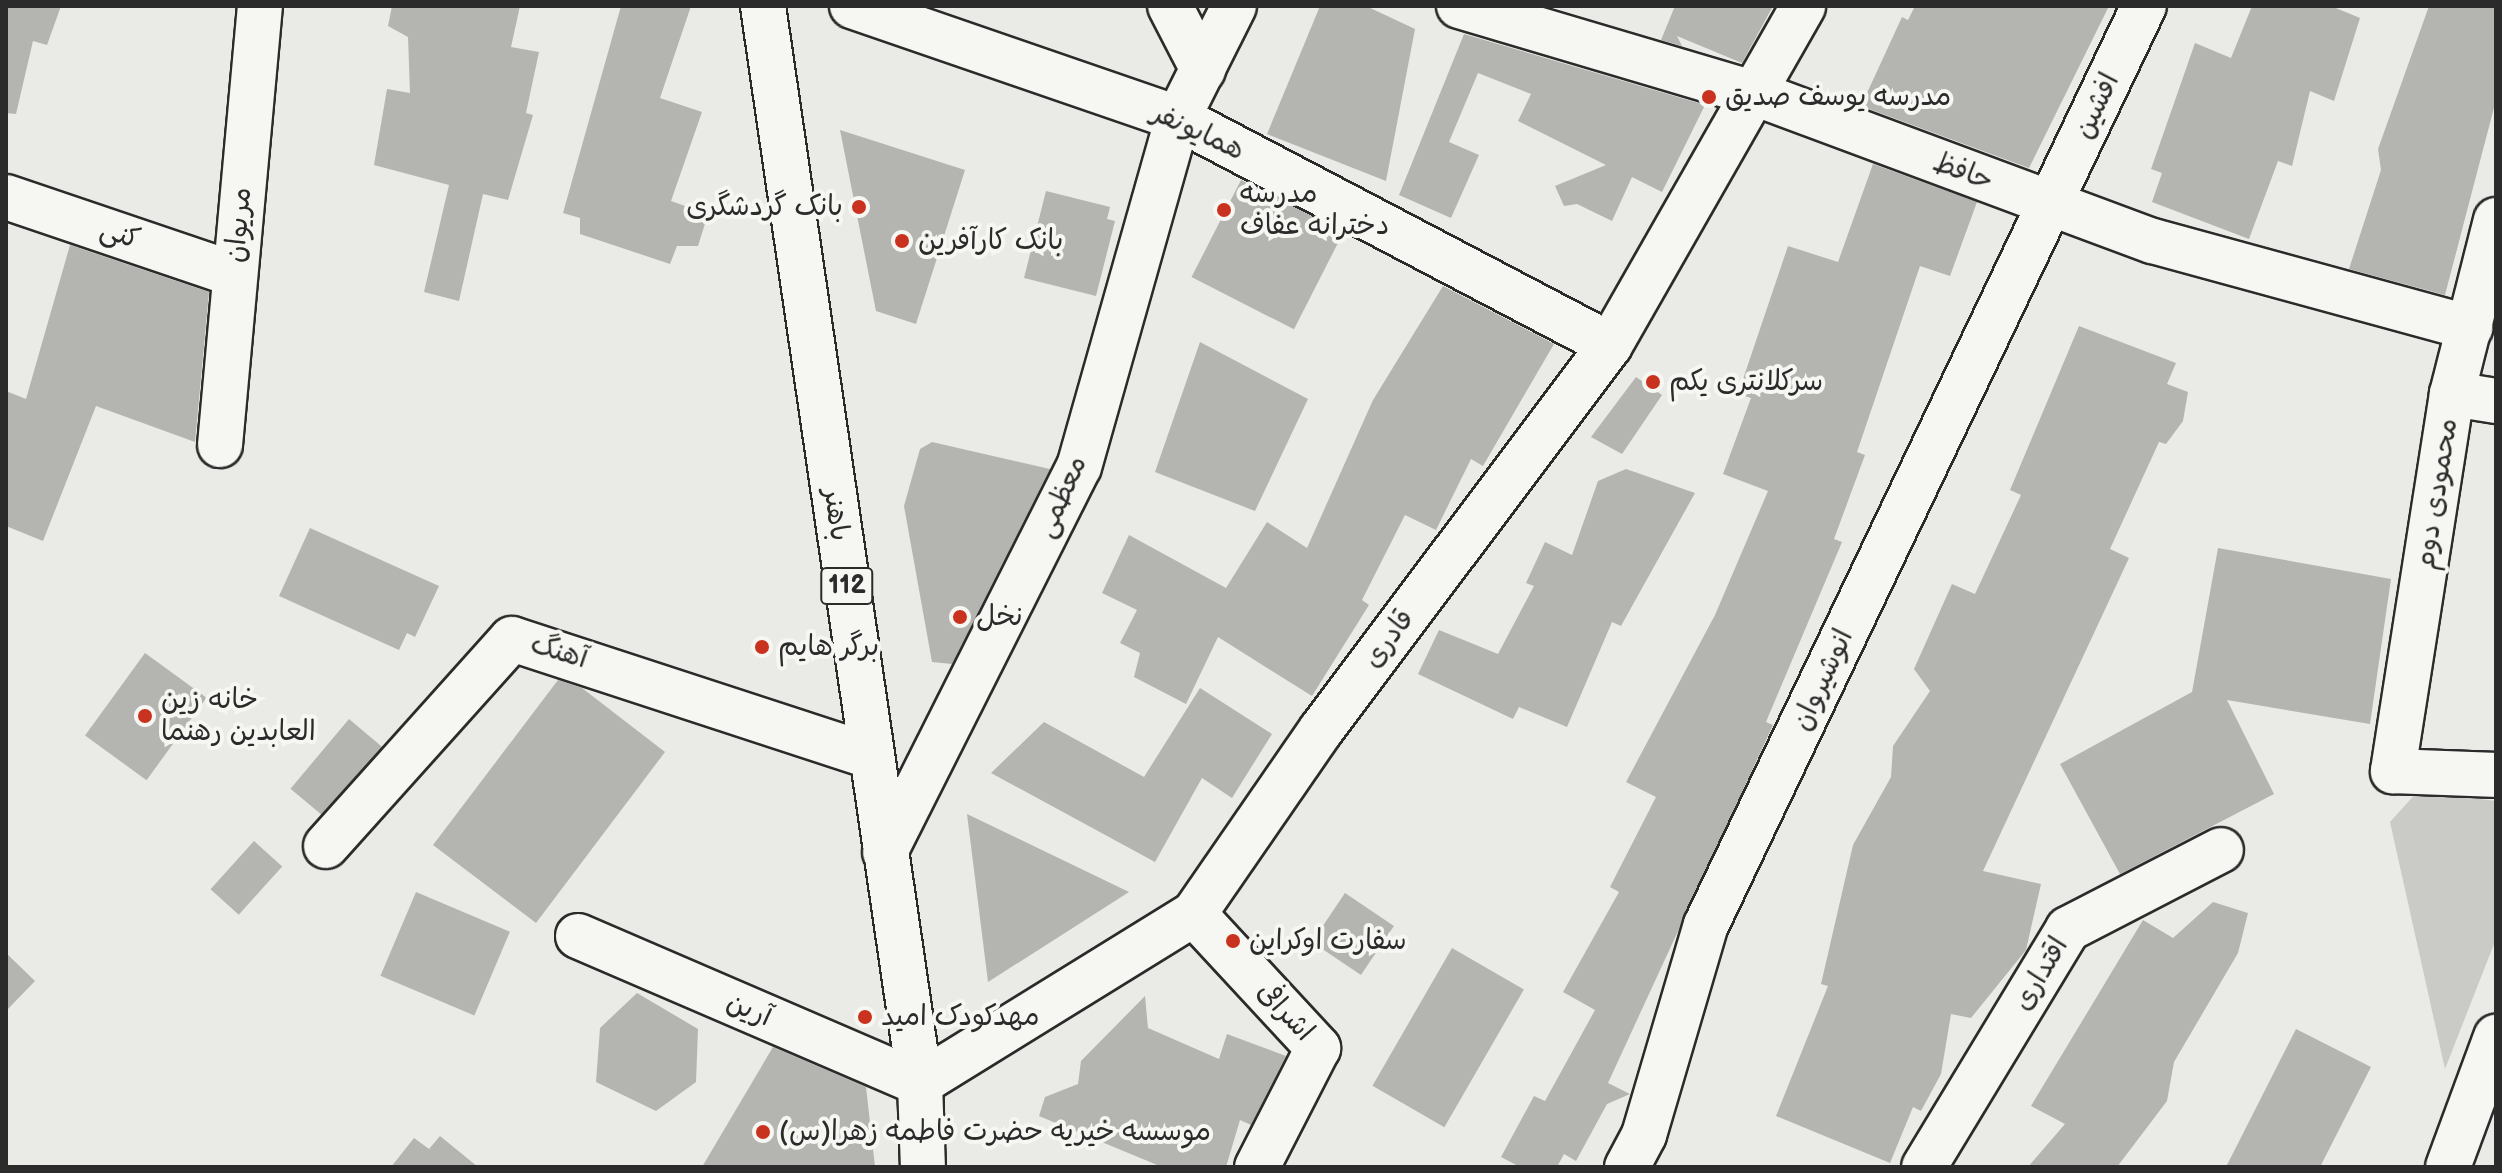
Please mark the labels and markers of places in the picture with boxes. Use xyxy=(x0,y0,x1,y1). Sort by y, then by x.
place label: مدرسه یوسف صدیق xyxy=(1725,80,1951,114)
marker: مدرسه یوسف صدیق xyxy=(1700,88,1718,106)
place label: مدرسه دخترانه عفاف xyxy=(1240,177,1389,243)
place label: بانک گردشگری xyxy=(686,190,843,224)
marker: بانک گردشگری xyxy=(850,198,868,216)
marker: مدرسه دخترانه عفاف xyxy=(1215,201,1233,219)
place label: بانک کارآفرین xyxy=(918,224,1063,258)
marker: بانک کارآفرین xyxy=(893,232,911,250)
place label: سرکلانتری یکم xyxy=(1669,365,1823,399)
marker: سرکلانتری یکم xyxy=(1644,373,1662,391)
place label: نخل xyxy=(976,600,1023,634)
marker: نخل xyxy=(951,608,969,626)
place label: برگر هایم xyxy=(778,630,879,664)
marker: برگر هایم xyxy=(753,638,771,656)
place label: خانه زین العابدین رهنما xyxy=(161,683,316,749)
marker: خانه زین العابدین رهنما xyxy=(136,707,154,725)
place label: سفارت اوکراین xyxy=(1249,924,1407,958)
marker: سفارت اوکراین xyxy=(1224,932,1242,950)
place label: مهدکودک امید xyxy=(881,1000,1040,1034)
marker: مهدکودک امید xyxy=(856,1008,874,1026)
place label: موسسه خیریه حضرت فاطمه زهرا(س) xyxy=(779,1115,1211,1149)
marker: موسسه خیریه حضرت فاطمه زهرا(س) xyxy=(754,1123,772,1141)

